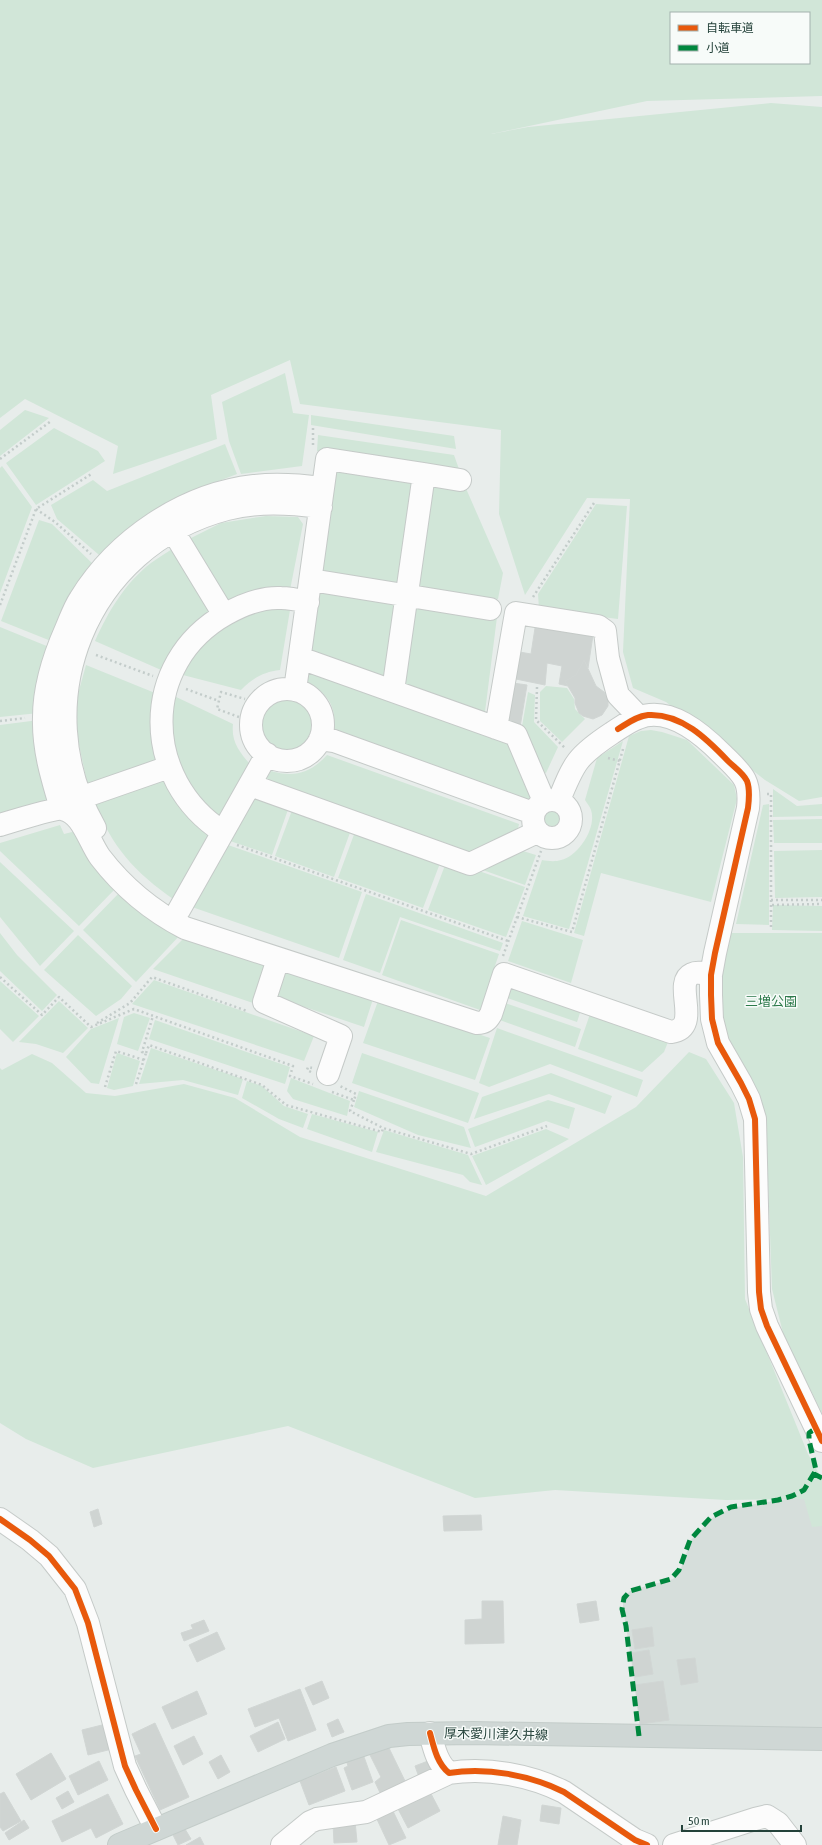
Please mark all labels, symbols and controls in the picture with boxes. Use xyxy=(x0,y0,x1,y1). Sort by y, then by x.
legend xyxy=(670,12,810,64)
text: 自転車道 xyxy=(706,21,754,35)
text: 小道 xyxy=(706,41,730,55)
park label: 三増公園 xyxy=(745,994,797,1009)
street label: 厚木愛川津久井線 xyxy=(444,1726,548,1742)
scale bar xyxy=(682,1807,801,1833)
text: 50 m xyxy=(688,1814,710,1828)

